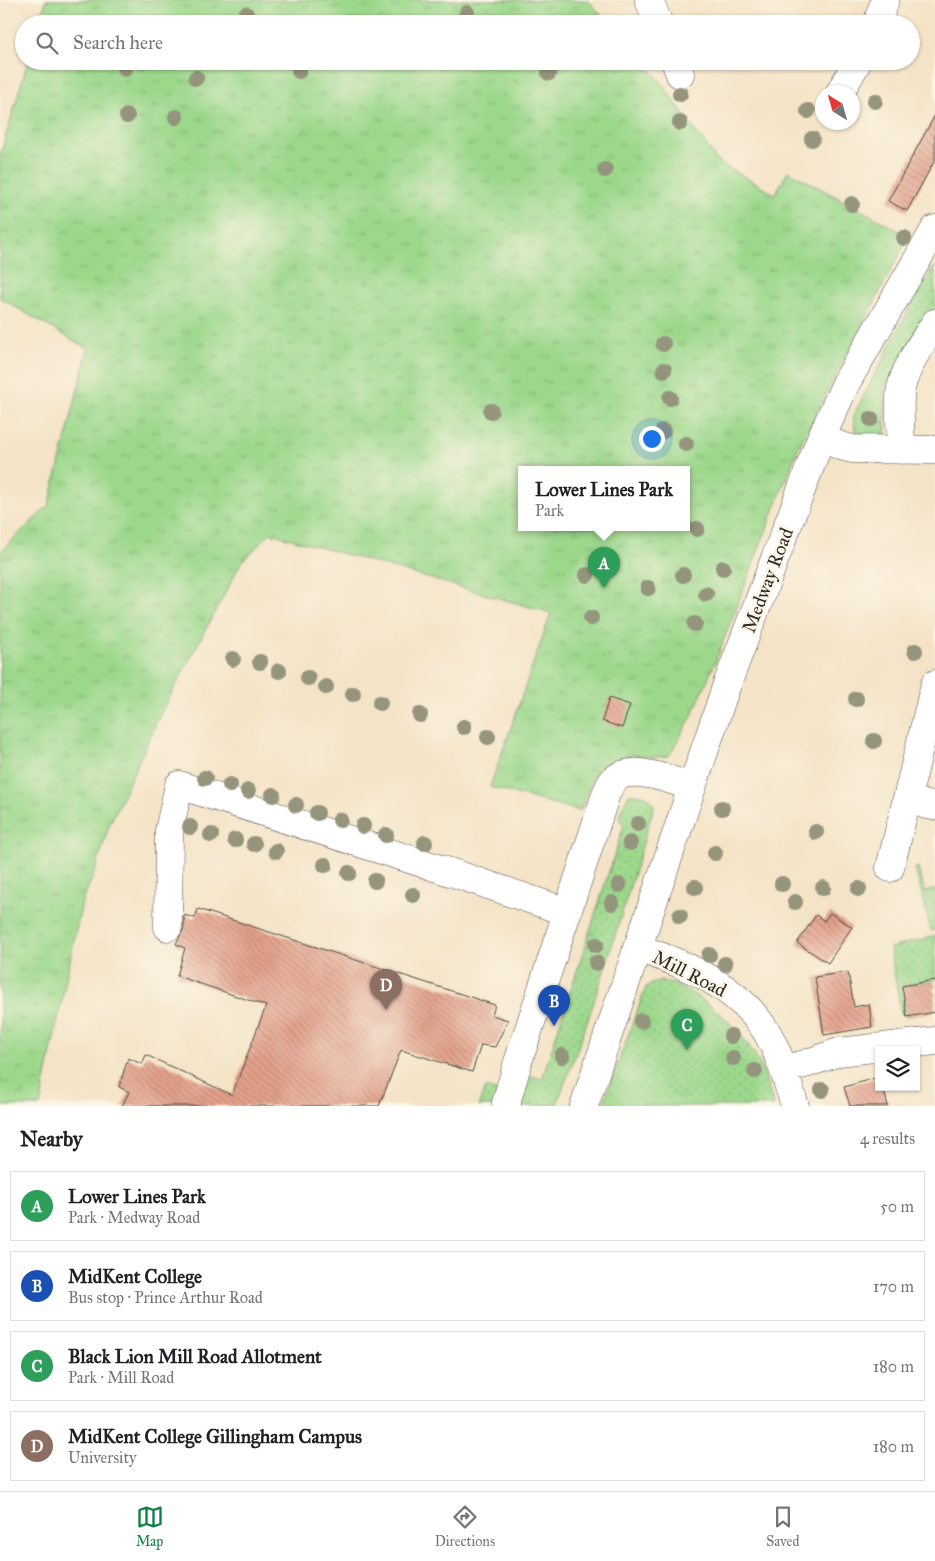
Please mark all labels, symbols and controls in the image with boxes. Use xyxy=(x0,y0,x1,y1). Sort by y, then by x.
search box xyxy=(15,15,920,70)
icon: search xyxy=(33,29,61,57)
text: Search here xyxy=(73,31,163,54)
north arrow xyxy=(815,85,860,130)
your location xyxy=(639,426,665,452)
popup xyxy=(518,466,690,531)
text: Lower Lines Park xyxy=(535,478,673,501)
text: Park xyxy=(535,501,564,520)
street label: Medway Road xyxy=(737,524,798,636)
pin: A xyxy=(588,547,620,588)
street label: Mill Road xyxy=(649,945,731,1002)
pin: D xyxy=(370,969,402,1010)
pin: B xyxy=(538,985,570,1026)
pin: C xyxy=(671,1009,703,1050)
map controls xyxy=(875,1046,920,1091)
button: layers xyxy=(875,1046,920,1091)
text: Nearby xyxy=(20,1126,83,1152)
text: 4 results xyxy=(860,1129,915,1148)
text: Lower Lines Park xyxy=(68,1185,206,1208)
text: A xyxy=(32,1197,42,1216)
text: 50 m xyxy=(880,1197,914,1216)
text: Park · Medway Road xyxy=(68,1208,200,1227)
text: MidKent College xyxy=(68,1265,202,1288)
text: B xyxy=(32,1277,42,1296)
text: 170 m xyxy=(873,1277,914,1296)
text: Bus stop · Prince Arthur Road xyxy=(68,1288,263,1307)
text: Black Lion Mill Road Allotment xyxy=(68,1345,322,1368)
text: C xyxy=(32,1357,42,1376)
text: 180 m xyxy=(873,1357,914,1376)
text: Park · Mill Road xyxy=(68,1368,174,1387)
text: MidKent College Gillingham Campus xyxy=(68,1425,362,1448)
text: D xyxy=(31,1437,43,1456)
text: 180 m xyxy=(873,1437,914,1456)
text: University xyxy=(68,1448,137,1467)
tab: Map xyxy=(136,1503,164,1550)
tab: Directions xyxy=(435,1503,495,1550)
tab: Saved xyxy=(766,1503,799,1550)

